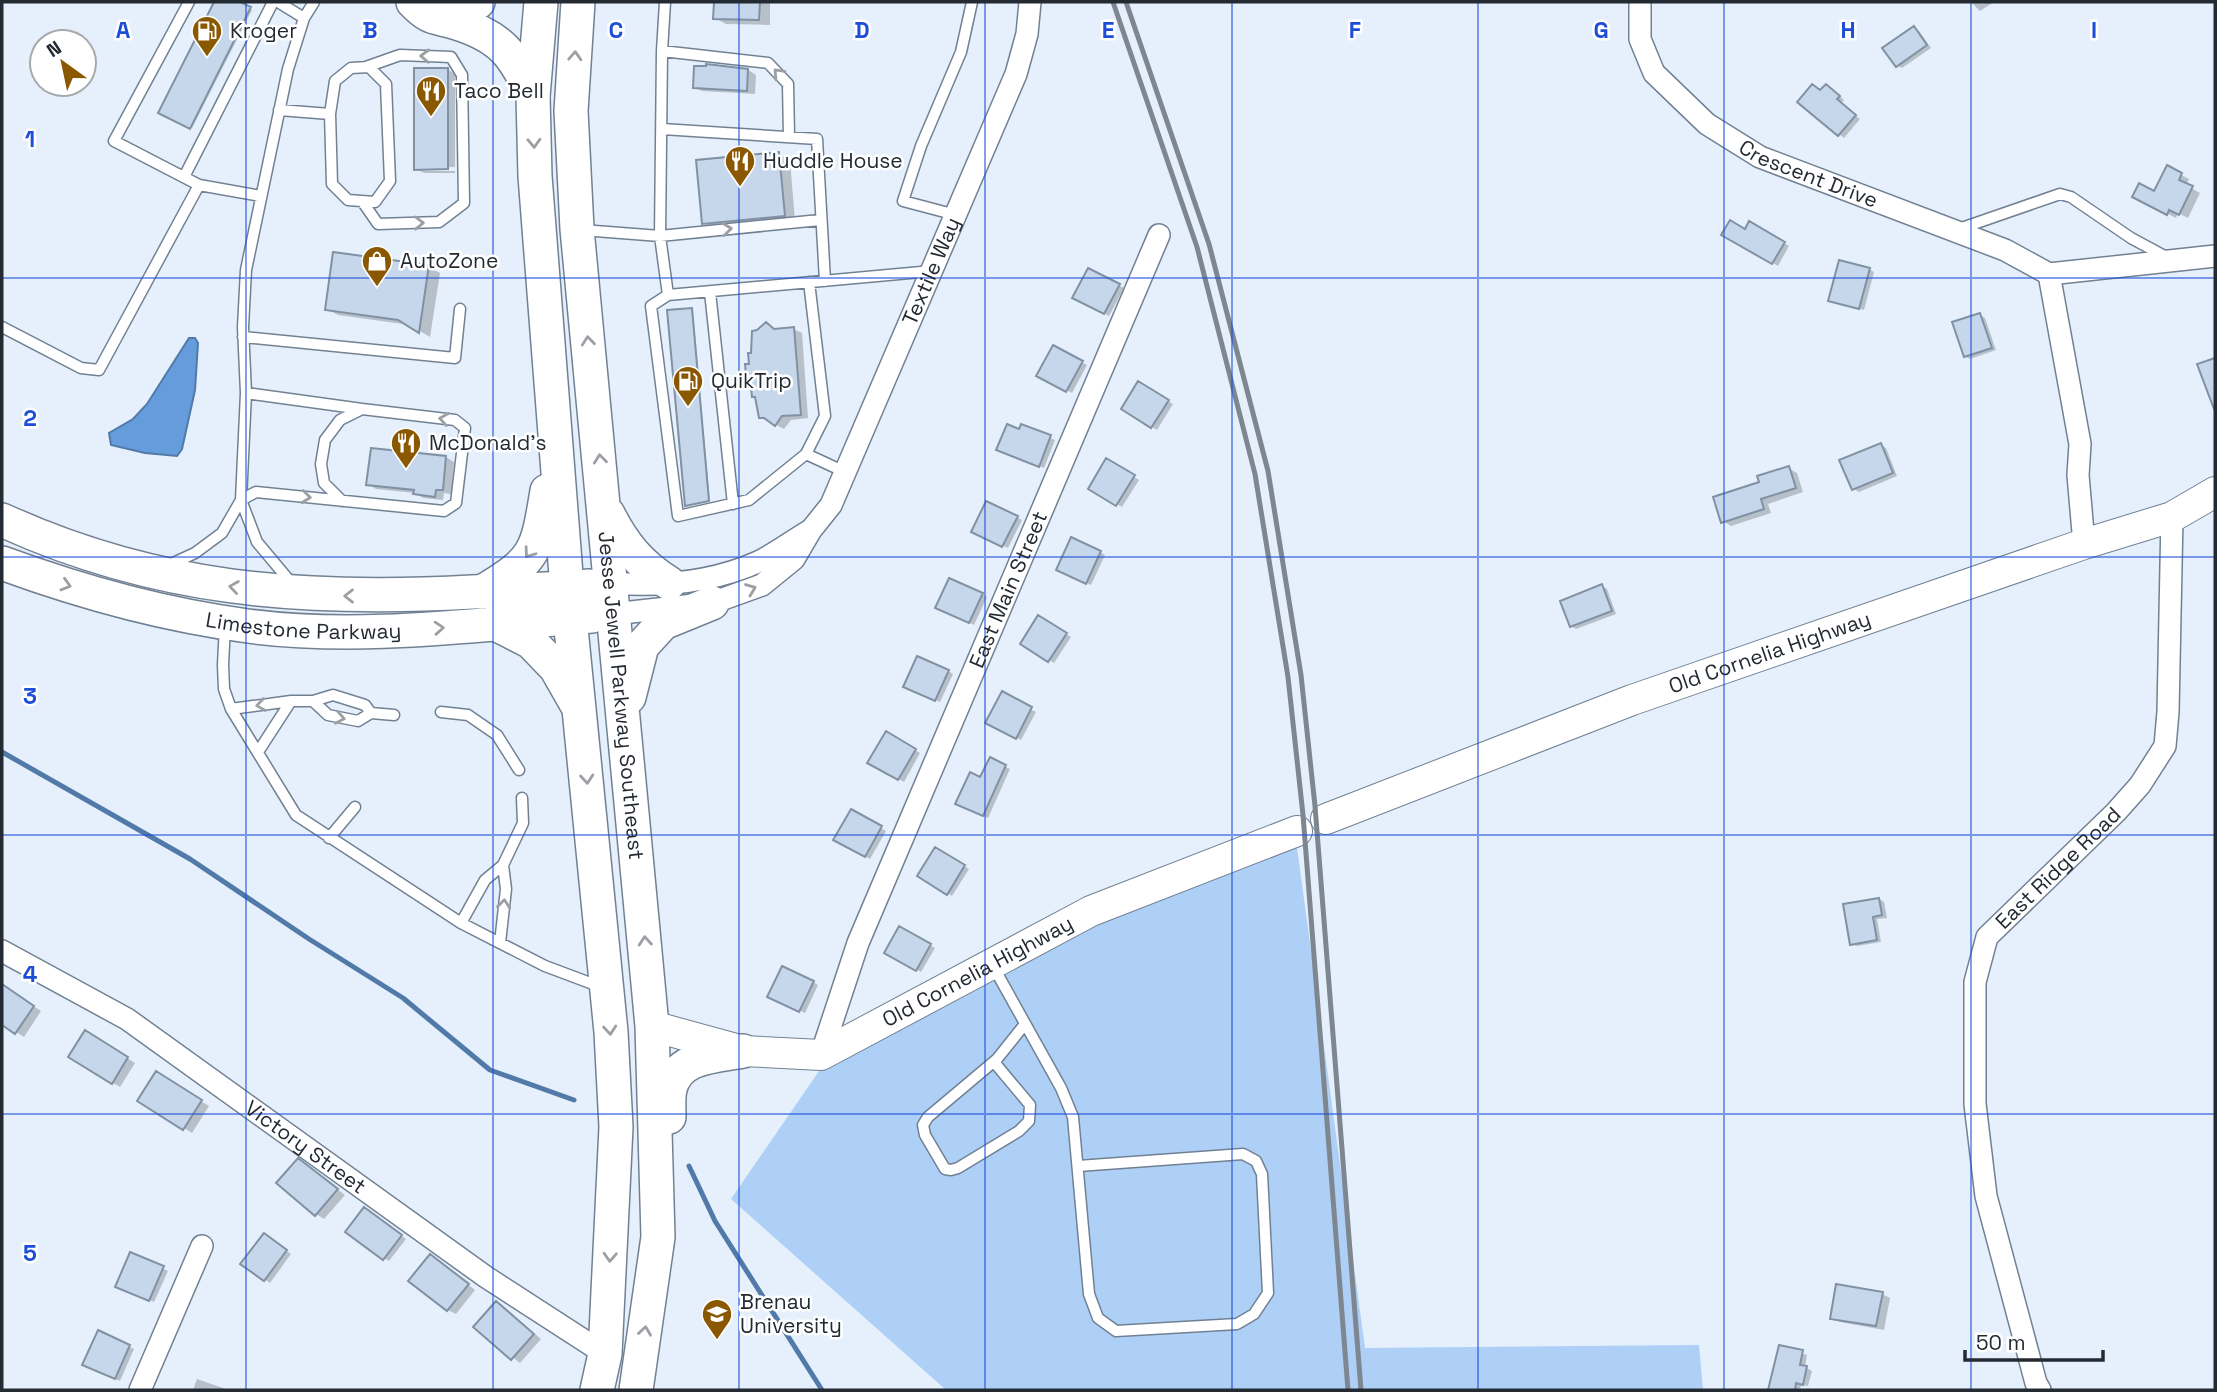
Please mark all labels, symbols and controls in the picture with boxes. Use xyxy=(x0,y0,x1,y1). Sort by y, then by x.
fuel station icon: Kroger xyxy=(190,14,224,58)
text: A xyxy=(116,15,131,45)
text: B xyxy=(362,15,378,45)
text: C xyxy=(609,15,623,45)
text: D xyxy=(854,15,870,45)
text: E xyxy=(1102,15,1114,45)
text: F xyxy=(1349,15,1361,45)
text: G xyxy=(1593,15,1609,45)
text: H xyxy=(1840,15,1856,45)
text: I xyxy=(2091,15,2097,45)
place label: Kroger xyxy=(230,17,297,44)
north arrow xyxy=(28,28,98,98)
text: N xyxy=(42,35,66,63)
one-way arrow xyxy=(419,49,430,64)
one-way arrow xyxy=(567,50,582,61)
one-way arrow xyxy=(773,68,786,81)
restaurant icon: Taco Bell xyxy=(414,74,448,118)
place label: Taco Bell xyxy=(454,77,544,104)
text: 1 xyxy=(25,124,35,154)
street label: Crescent Drive xyxy=(1734,133,1882,214)
one-way arrow xyxy=(526,138,542,149)
restaurant icon: Huddle House xyxy=(723,144,757,188)
place label: Huddle House xyxy=(763,147,903,174)
street label: Textile Way xyxy=(896,213,966,329)
one-way arrow xyxy=(414,215,424,231)
one-way arrow xyxy=(722,222,733,237)
shop icon: AutoZone xyxy=(360,244,394,288)
place label: AutoZone xyxy=(400,247,498,274)
one-way arrow xyxy=(581,335,596,346)
fuel station icon: QuikTrip xyxy=(671,364,705,408)
place label: QuikTrip xyxy=(711,367,792,394)
text: 2 xyxy=(23,403,37,433)
one-way arrow xyxy=(438,412,450,427)
restaurant icon: McDonald's xyxy=(389,426,423,470)
place label: McDonald's xyxy=(429,429,547,456)
one-way arrow xyxy=(593,453,608,464)
one-way arrow xyxy=(301,489,312,504)
street label: East Main Street xyxy=(963,507,1053,672)
street label: Jesse Jewell Parkway Southeast xyxy=(593,530,650,861)
one-way arrow xyxy=(525,546,537,558)
one-way arrow xyxy=(60,577,72,592)
one-way arrow xyxy=(228,580,240,595)
one-way arrow xyxy=(745,583,757,597)
one-way arrow xyxy=(343,588,354,604)
street label: Old Cornelia Highway xyxy=(1665,605,1874,699)
street label: Limestone Parkway xyxy=(204,606,402,645)
one-way arrow xyxy=(434,621,445,636)
text: 3 xyxy=(23,681,37,711)
one-way arrow xyxy=(255,697,267,712)
one-way arrow xyxy=(334,709,346,724)
one-way arrow xyxy=(579,774,594,785)
street label: East Ridge Road xyxy=(1989,801,2126,935)
one-way arrow xyxy=(497,898,512,910)
street label: Old Cornelia Highway xyxy=(877,909,1077,1033)
one-way arrow xyxy=(638,935,653,946)
text: 4 xyxy=(23,959,38,989)
one-way arrow xyxy=(602,1025,617,1036)
street label: Victory Street xyxy=(240,1094,372,1199)
text: 5 xyxy=(23,1238,37,1268)
one-way arrow xyxy=(602,1252,617,1263)
place label: Brenau University xyxy=(740,1288,842,1339)
school or university icon: Brenau University xyxy=(700,1297,734,1341)
scale bar xyxy=(1965,1318,2103,1362)
one-way arrow xyxy=(638,1325,653,1337)
text: 50 m xyxy=(1976,1329,2026,1356)

